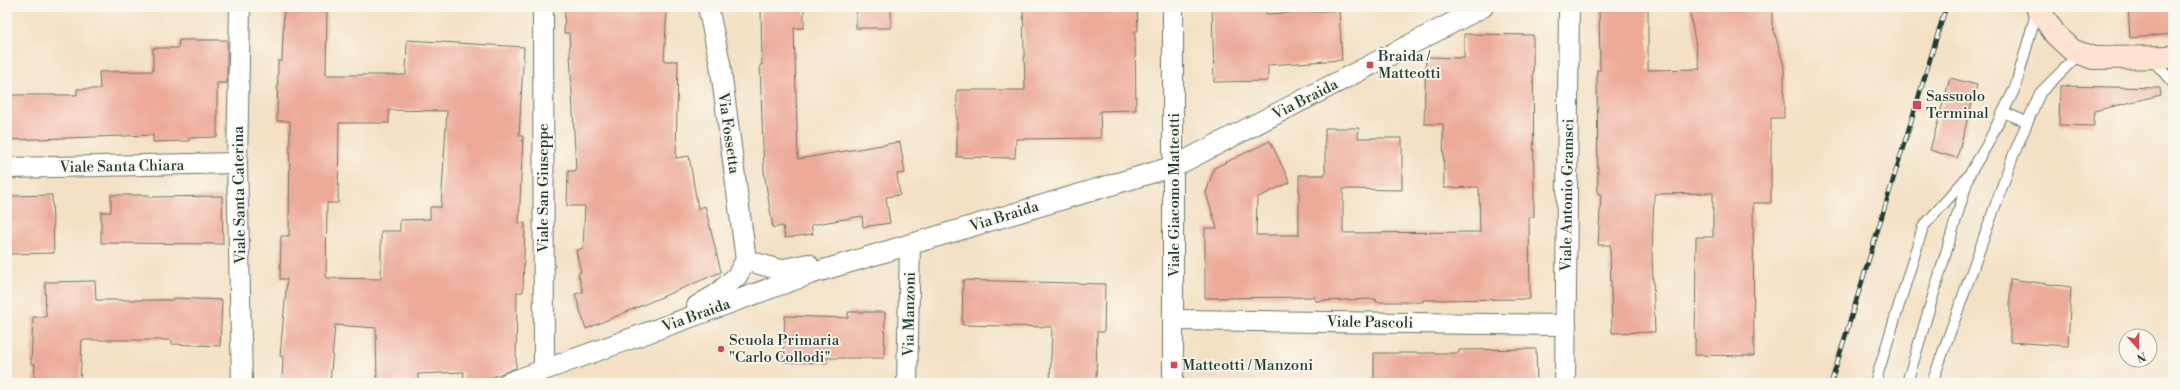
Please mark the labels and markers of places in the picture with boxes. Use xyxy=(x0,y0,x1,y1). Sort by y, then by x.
place label: Braida / Matteotti xyxy=(1377,47,1441,83)
marker: Braida / Matteotti xyxy=(1365,60,1375,70)
place label: Sassuolo Terminal xyxy=(1926,87,1989,123)
marker: Sassuolo Terminal xyxy=(1911,99,1923,111)
place label: Scuola Primaria "Carlo Collodi" xyxy=(729,331,840,367)
marker: Scuola Primaria "Carlo Collodi" xyxy=(716,344,726,354)
place label: Matteotti / Manzoni xyxy=(1182,356,1313,375)
marker: Matteotti / Manzoni xyxy=(1169,360,1179,370)

